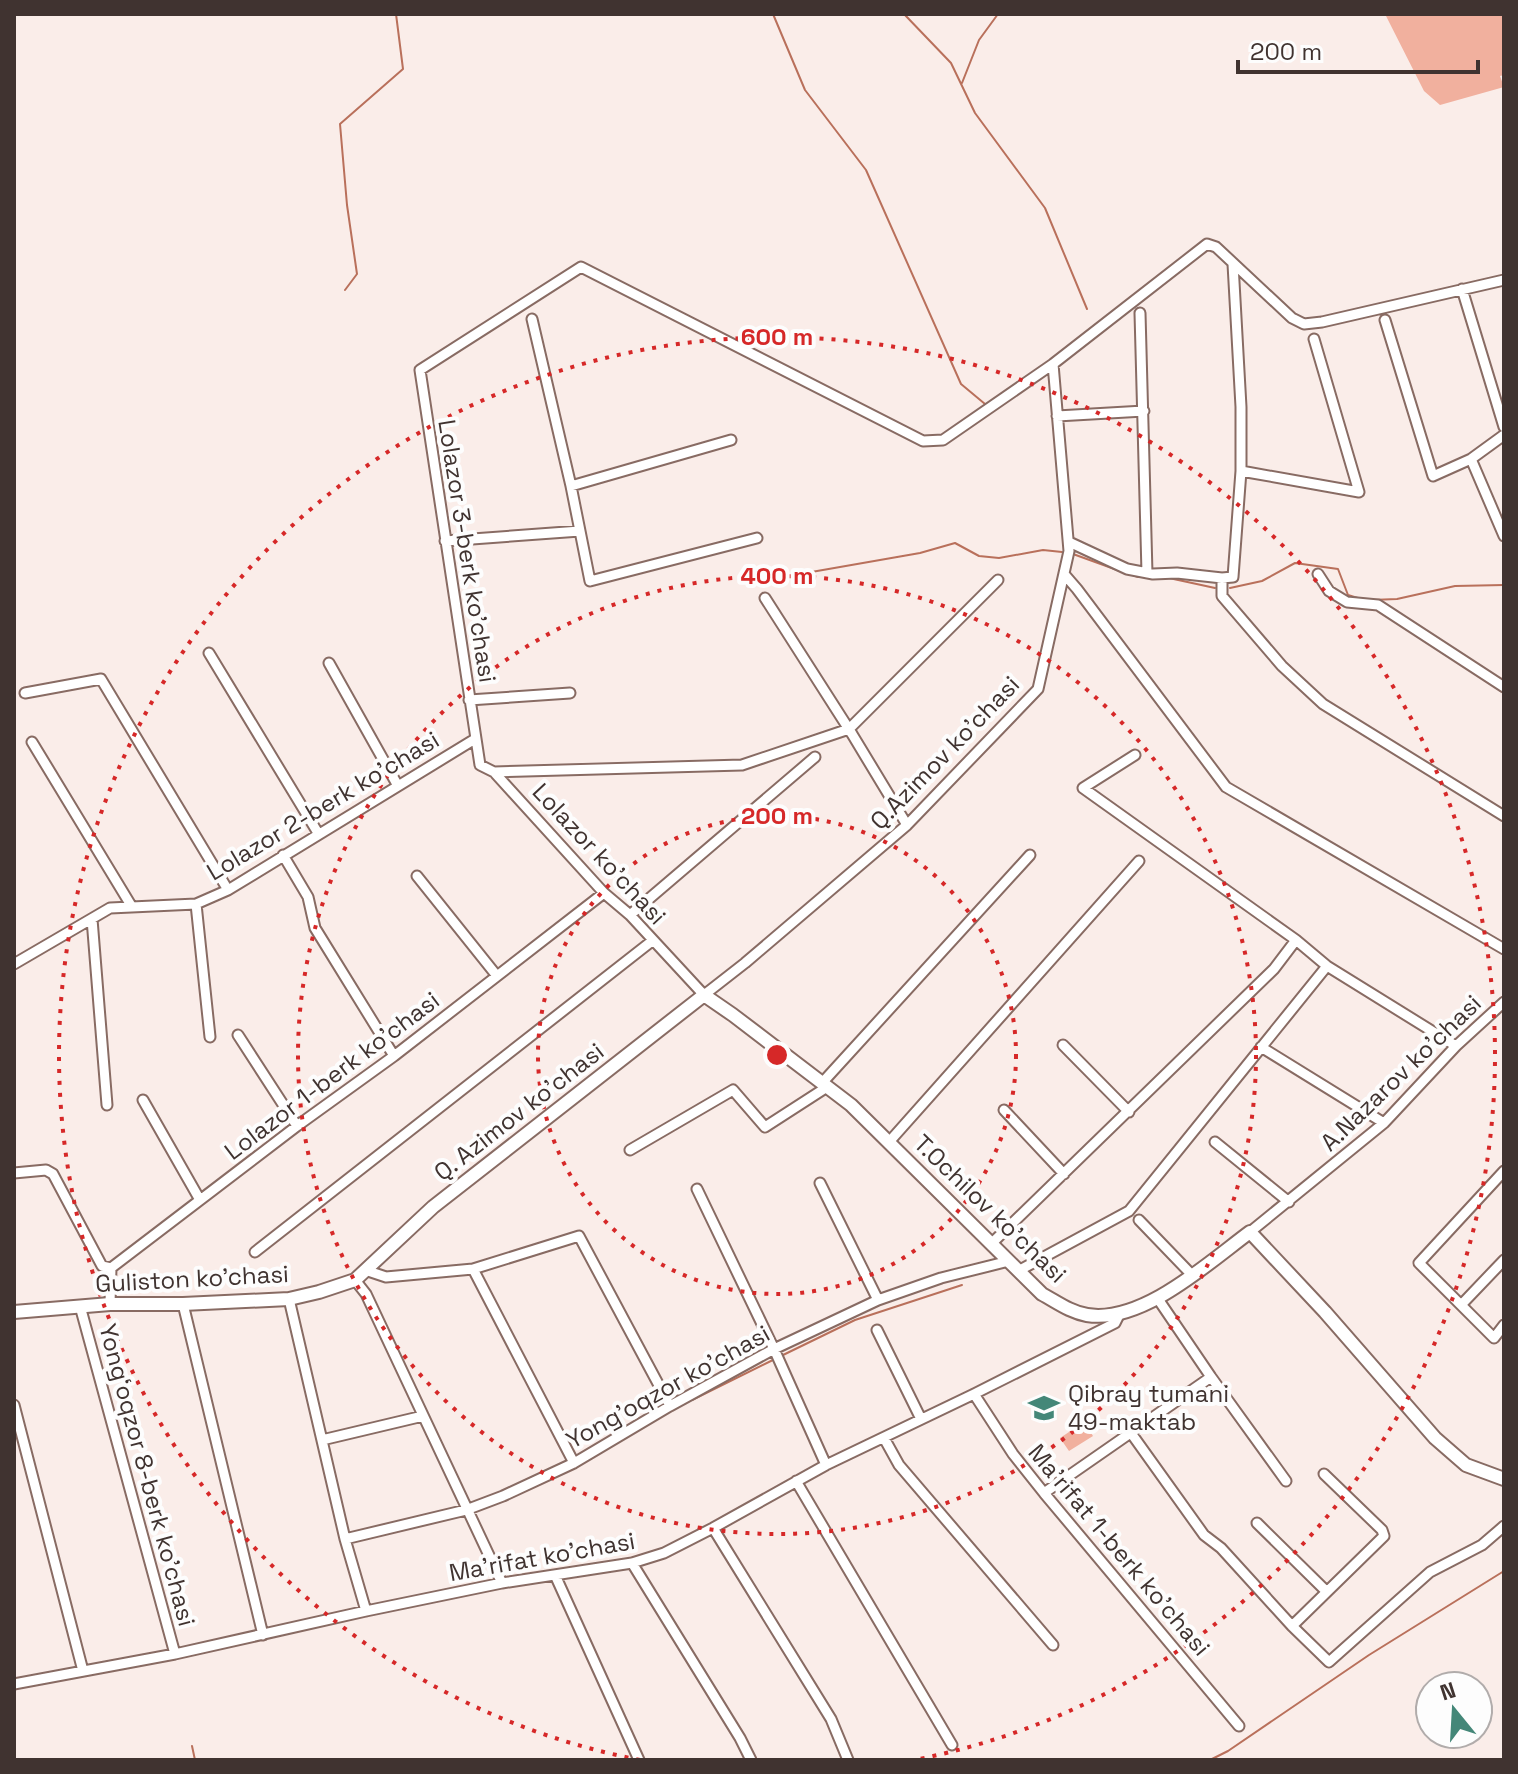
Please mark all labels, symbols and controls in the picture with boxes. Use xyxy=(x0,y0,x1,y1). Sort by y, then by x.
scale bar xyxy=(1238,24,1478,74)
text: 200 m xyxy=(1250,36,1322,67)
text: 600 m xyxy=(741,321,813,352)
street label: Lolazor 3-berk ko'chasi xyxy=(431,417,504,685)
text: 400 m xyxy=(741,560,813,591)
street label: Q.Azimov ko'chasi xyxy=(863,669,1026,836)
street label: Lolazor 2-berk ko'chasi xyxy=(201,724,445,887)
street label: Lolazor ko'chasi xyxy=(526,776,673,931)
text: 200 m xyxy=(741,800,813,831)
street label: Lolazor 1-berk ko'chasi xyxy=(218,985,445,1167)
street label: A.Nazarov ko'chasi xyxy=(1314,988,1488,1157)
street label: Q. Azimov ko'chasi xyxy=(428,1036,610,1188)
centre of rings xyxy=(763,1041,791,1069)
street label: T.Ochilov ko'chasi xyxy=(907,1128,1073,1289)
street label: Guliston ko'chasi xyxy=(94,1258,290,1299)
street label: Yong'oqzor ko'chasi xyxy=(561,1318,775,1455)
street label: Yong‘oqzor 8-berk ko'chasi xyxy=(92,1320,203,1629)
place label: Qibray tumani 49-maktab xyxy=(1068,1378,1229,1437)
school or university icon: Qibray tumani 49-maktab xyxy=(1027,1391,1061,1425)
street label: Ma’rifat 1-berk ko'chasi xyxy=(1022,1437,1217,1662)
street label: Ma'rifat ko'chasi xyxy=(446,1525,637,1588)
north arrow xyxy=(1414,1670,1494,1750)
text: N xyxy=(1436,1675,1459,1707)

